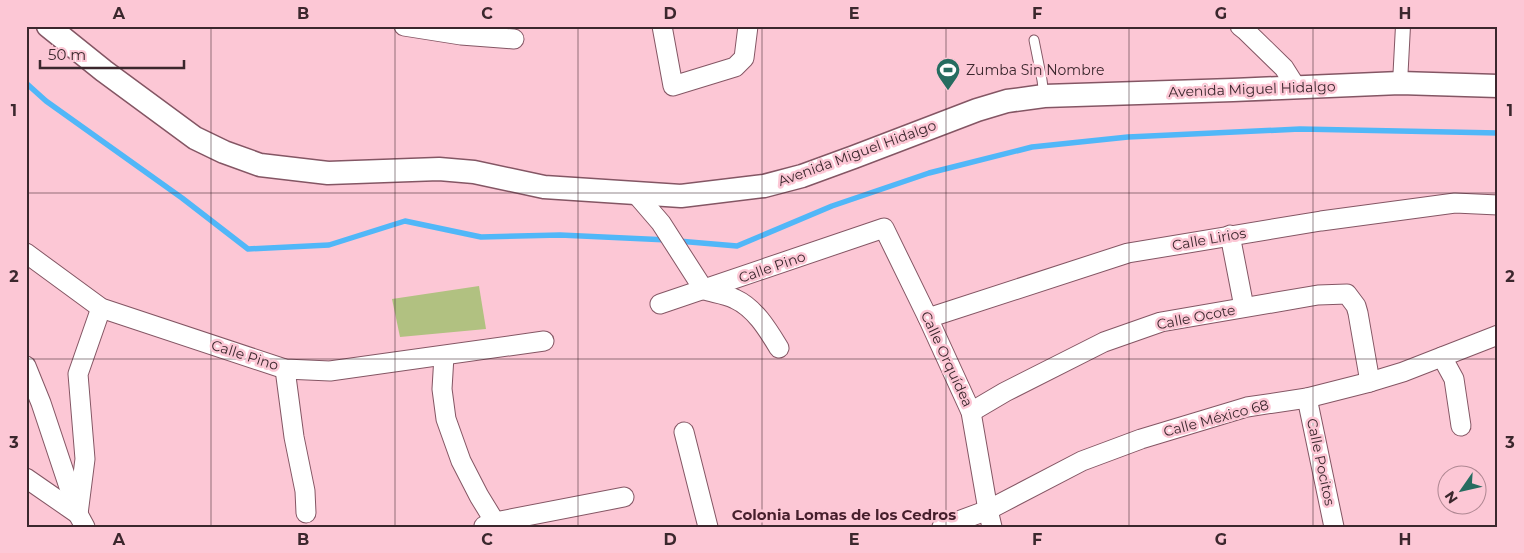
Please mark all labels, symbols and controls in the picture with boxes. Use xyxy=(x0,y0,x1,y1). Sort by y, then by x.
text: A xyxy=(112,4,126,23)
text: B xyxy=(297,4,309,23)
text: C xyxy=(481,4,493,23)
text: D xyxy=(663,4,677,23)
text: E xyxy=(849,4,859,23)
text: F xyxy=(1032,4,1042,23)
text: G xyxy=(1215,4,1227,23)
text: H xyxy=(1399,4,1411,23)
scale bar xyxy=(40,38,184,70)
text: 50 m xyxy=(48,45,86,64)
sports icon: Zumba Sin Nombre xyxy=(935,57,961,91)
place label: Zumba Sin Nombre xyxy=(966,61,1105,79)
street label: Avenida Miguel Hidalgo xyxy=(1168,77,1336,101)
text: 1 xyxy=(11,101,17,120)
text: 1 xyxy=(1507,101,1513,120)
street label: Avenida Miguel Hidalgo xyxy=(775,116,939,190)
street label: Calle Lirios xyxy=(1171,224,1247,254)
street label: Calle Pino xyxy=(736,247,808,287)
text: 2 xyxy=(9,267,19,286)
text: 2 xyxy=(1505,267,1515,286)
street label: Calle Ocote xyxy=(1155,301,1237,333)
street label: Calle Orquídea xyxy=(917,308,977,410)
street label: Calle Pino xyxy=(209,336,281,374)
street label: Calle México 68 xyxy=(1161,395,1271,441)
street label: Calle Pocitos xyxy=(1303,417,1339,507)
text: 3 xyxy=(8,433,19,452)
text: 3 xyxy=(1504,433,1515,452)
north arrow xyxy=(1436,466,1486,516)
text: N xyxy=(1441,488,1462,507)
district label: Colonia Lomas de los Cedros xyxy=(732,505,956,524)
text: A xyxy=(112,530,126,549)
text: B xyxy=(297,530,309,549)
text: C xyxy=(481,530,493,549)
text: D xyxy=(663,530,677,549)
text: E xyxy=(849,530,859,549)
text: F xyxy=(1032,530,1042,549)
text: G xyxy=(1215,530,1227,549)
text: H xyxy=(1399,530,1411,549)

